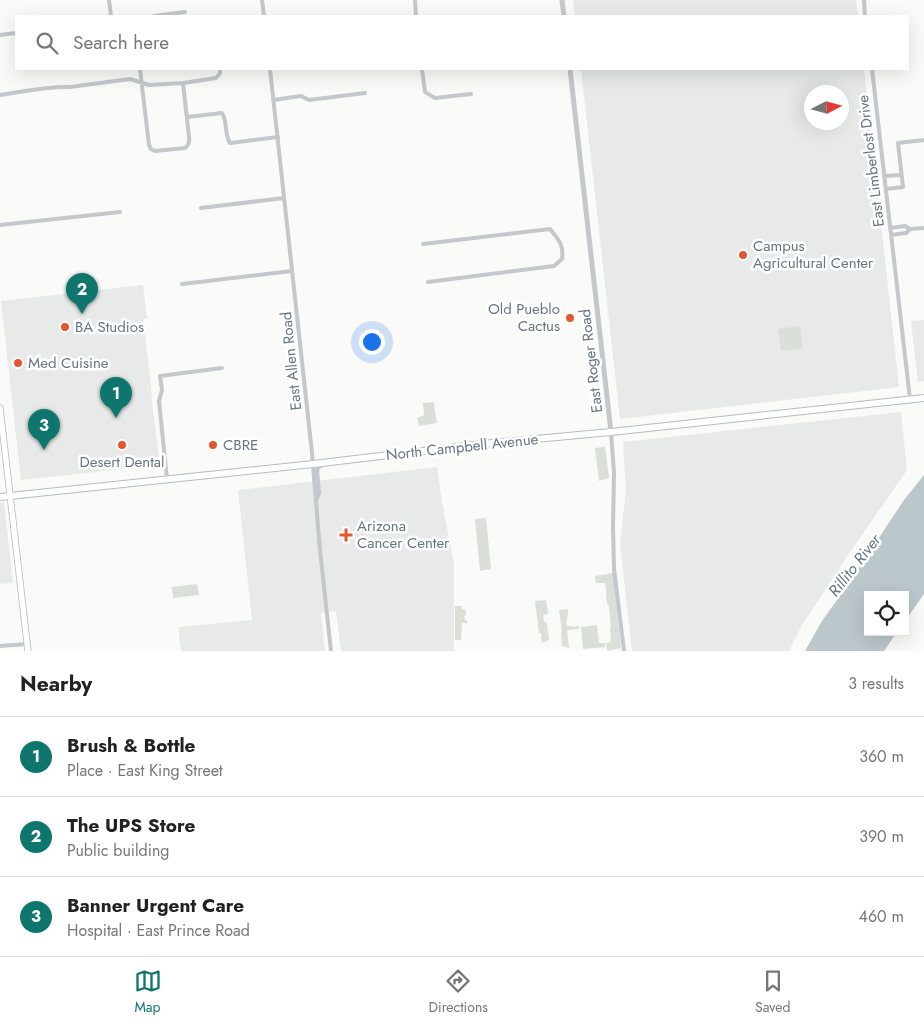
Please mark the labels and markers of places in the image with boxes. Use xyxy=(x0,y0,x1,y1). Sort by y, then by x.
place label: Campus Agricultural Center xyxy=(753,235,874,274)
marker: Campus Agricultural Center xyxy=(737,249,749,261)
pin: 2 xyxy=(66,273,98,314)
place label: Old Pueblo Cactus xyxy=(488,298,560,337)
marker: Old Pueblo Cactus xyxy=(564,312,576,324)
place label: BA Studios xyxy=(75,316,144,338)
marker: BA Studios xyxy=(59,321,71,333)
place label: Med Cuisine xyxy=(28,352,109,374)
marker: Med Cuisine xyxy=(12,357,24,369)
pin: 1 xyxy=(100,377,132,418)
pin: 3 xyxy=(28,409,60,450)
place label: CBRE xyxy=(223,434,258,456)
marker: Desert Dental xyxy=(116,439,128,451)
marker: CBRE xyxy=(207,439,219,451)
place label: Desert Dental xyxy=(79,451,165,473)
place label: Arizona Cancer Center xyxy=(357,515,450,554)
marker: Arizona Cancer Center xyxy=(339,528,353,542)

